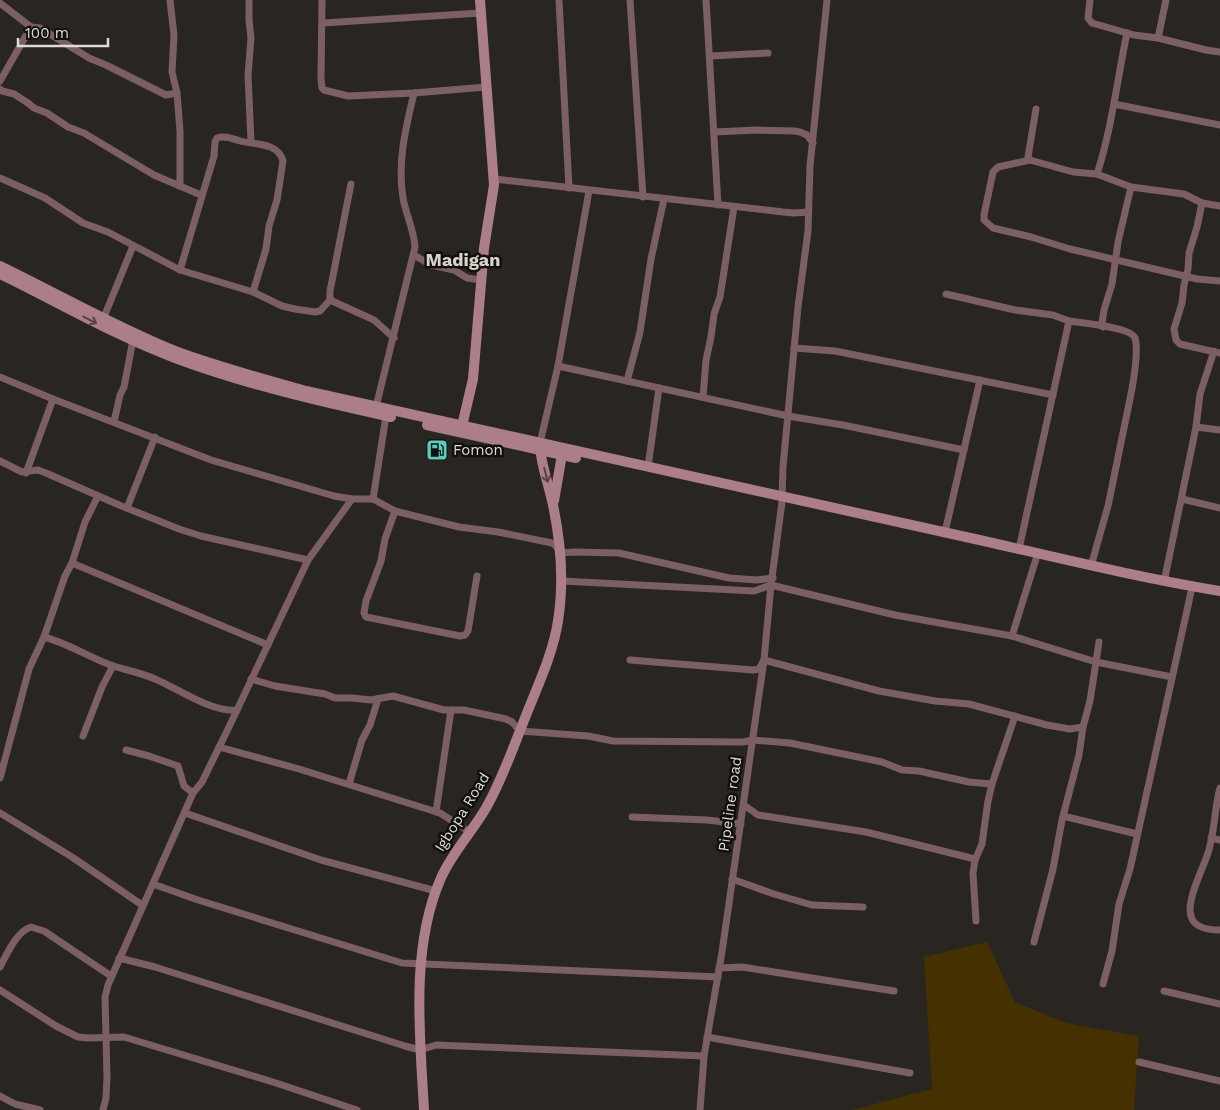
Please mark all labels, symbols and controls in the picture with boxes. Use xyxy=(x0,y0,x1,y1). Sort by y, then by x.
scale bar xyxy=(18,15,108,47)
text: 100 m xyxy=(25,24,69,42)
district label: Madigan xyxy=(426,249,500,270)
one-way arrow xyxy=(82,316,97,325)
fuel station icon: Fomon xyxy=(425,438,449,462)
place label: Fomon xyxy=(453,441,503,459)
one-way arrow xyxy=(542,466,551,482)
street label: Pipeline road xyxy=(714,755,746,853)
street label: Igbopa Road xyxy=(431,769,493,855)

